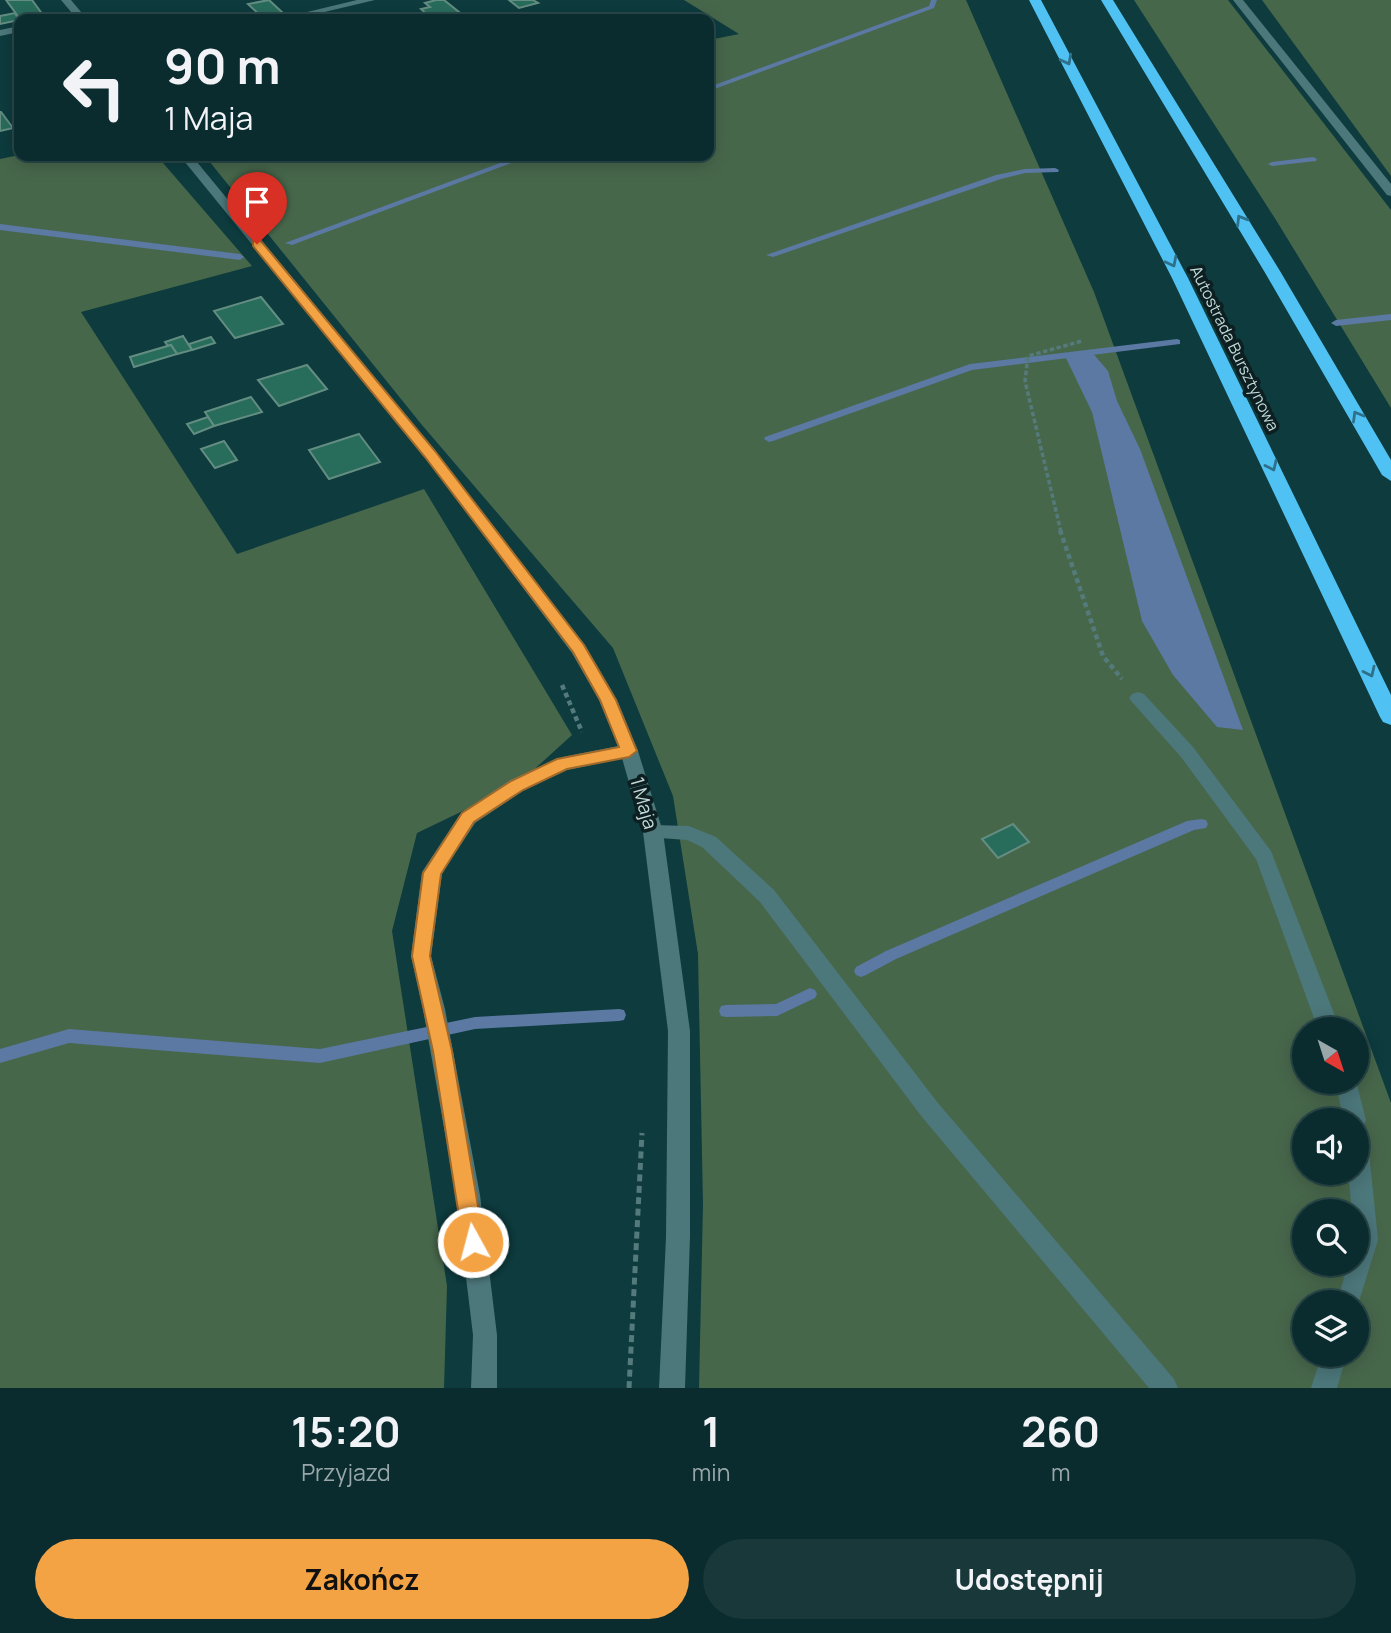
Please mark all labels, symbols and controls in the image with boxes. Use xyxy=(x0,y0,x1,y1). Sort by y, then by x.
text: 90 m xyxy=(164,32,281,99)
icon: left xyxy=(49,42,140,133)
one-way arrow xyxy=(1059,53,1073,65)
text: 1 Maja xyxy=(164,96,253,140)
pin xyxy=(227,172,287,244)
icon: arrive xyxy=(238,183,276,221)
one-way arrow xyxy=(1237,215,1250,228)
one-way arrow xyxy=(1163,255,1177,268)
street label: Autostrada Bursztynowa xyxy=(1185,262,1285,434)
one-way arrow xyxy=(1352,411,1365,424)
one-way arrow xyxy=(1264,459,1278,471)
one-way arrow xyxy=(1361,665,1375,677)
street label: 1 Maja xyxy=(624,774,664,832)
north arrow xyxy=(1292,1017,1368,1094)
map controls xyxy=(1292,1017,1369,1367)
button: sound xyxy=(1292,1108,1369,1185)
button: search xyxy=(1292,1199,1369,1276)
position arrow xyxy=(436,1205,510,1279)
button: layers xyxy=(1292,1290,1369,1367)
text: 15:20 xyxy=(291,1402,401,1460)
text: 1 xyxy=(702,1402,720,1460)
text: 260 xyxy=(1021,1402,1100,1460)
text: Przyjazd xyxy=(301,1456,391,1488)
text: min xyxy=(692,1456,730,1488)
text: m xyxy=(1051,1456,1070,1488)
button: Zakończ xyxy=(35,1539,689,1619)
button: Udostępnij xyxy=(703,1539,1356,1619)

